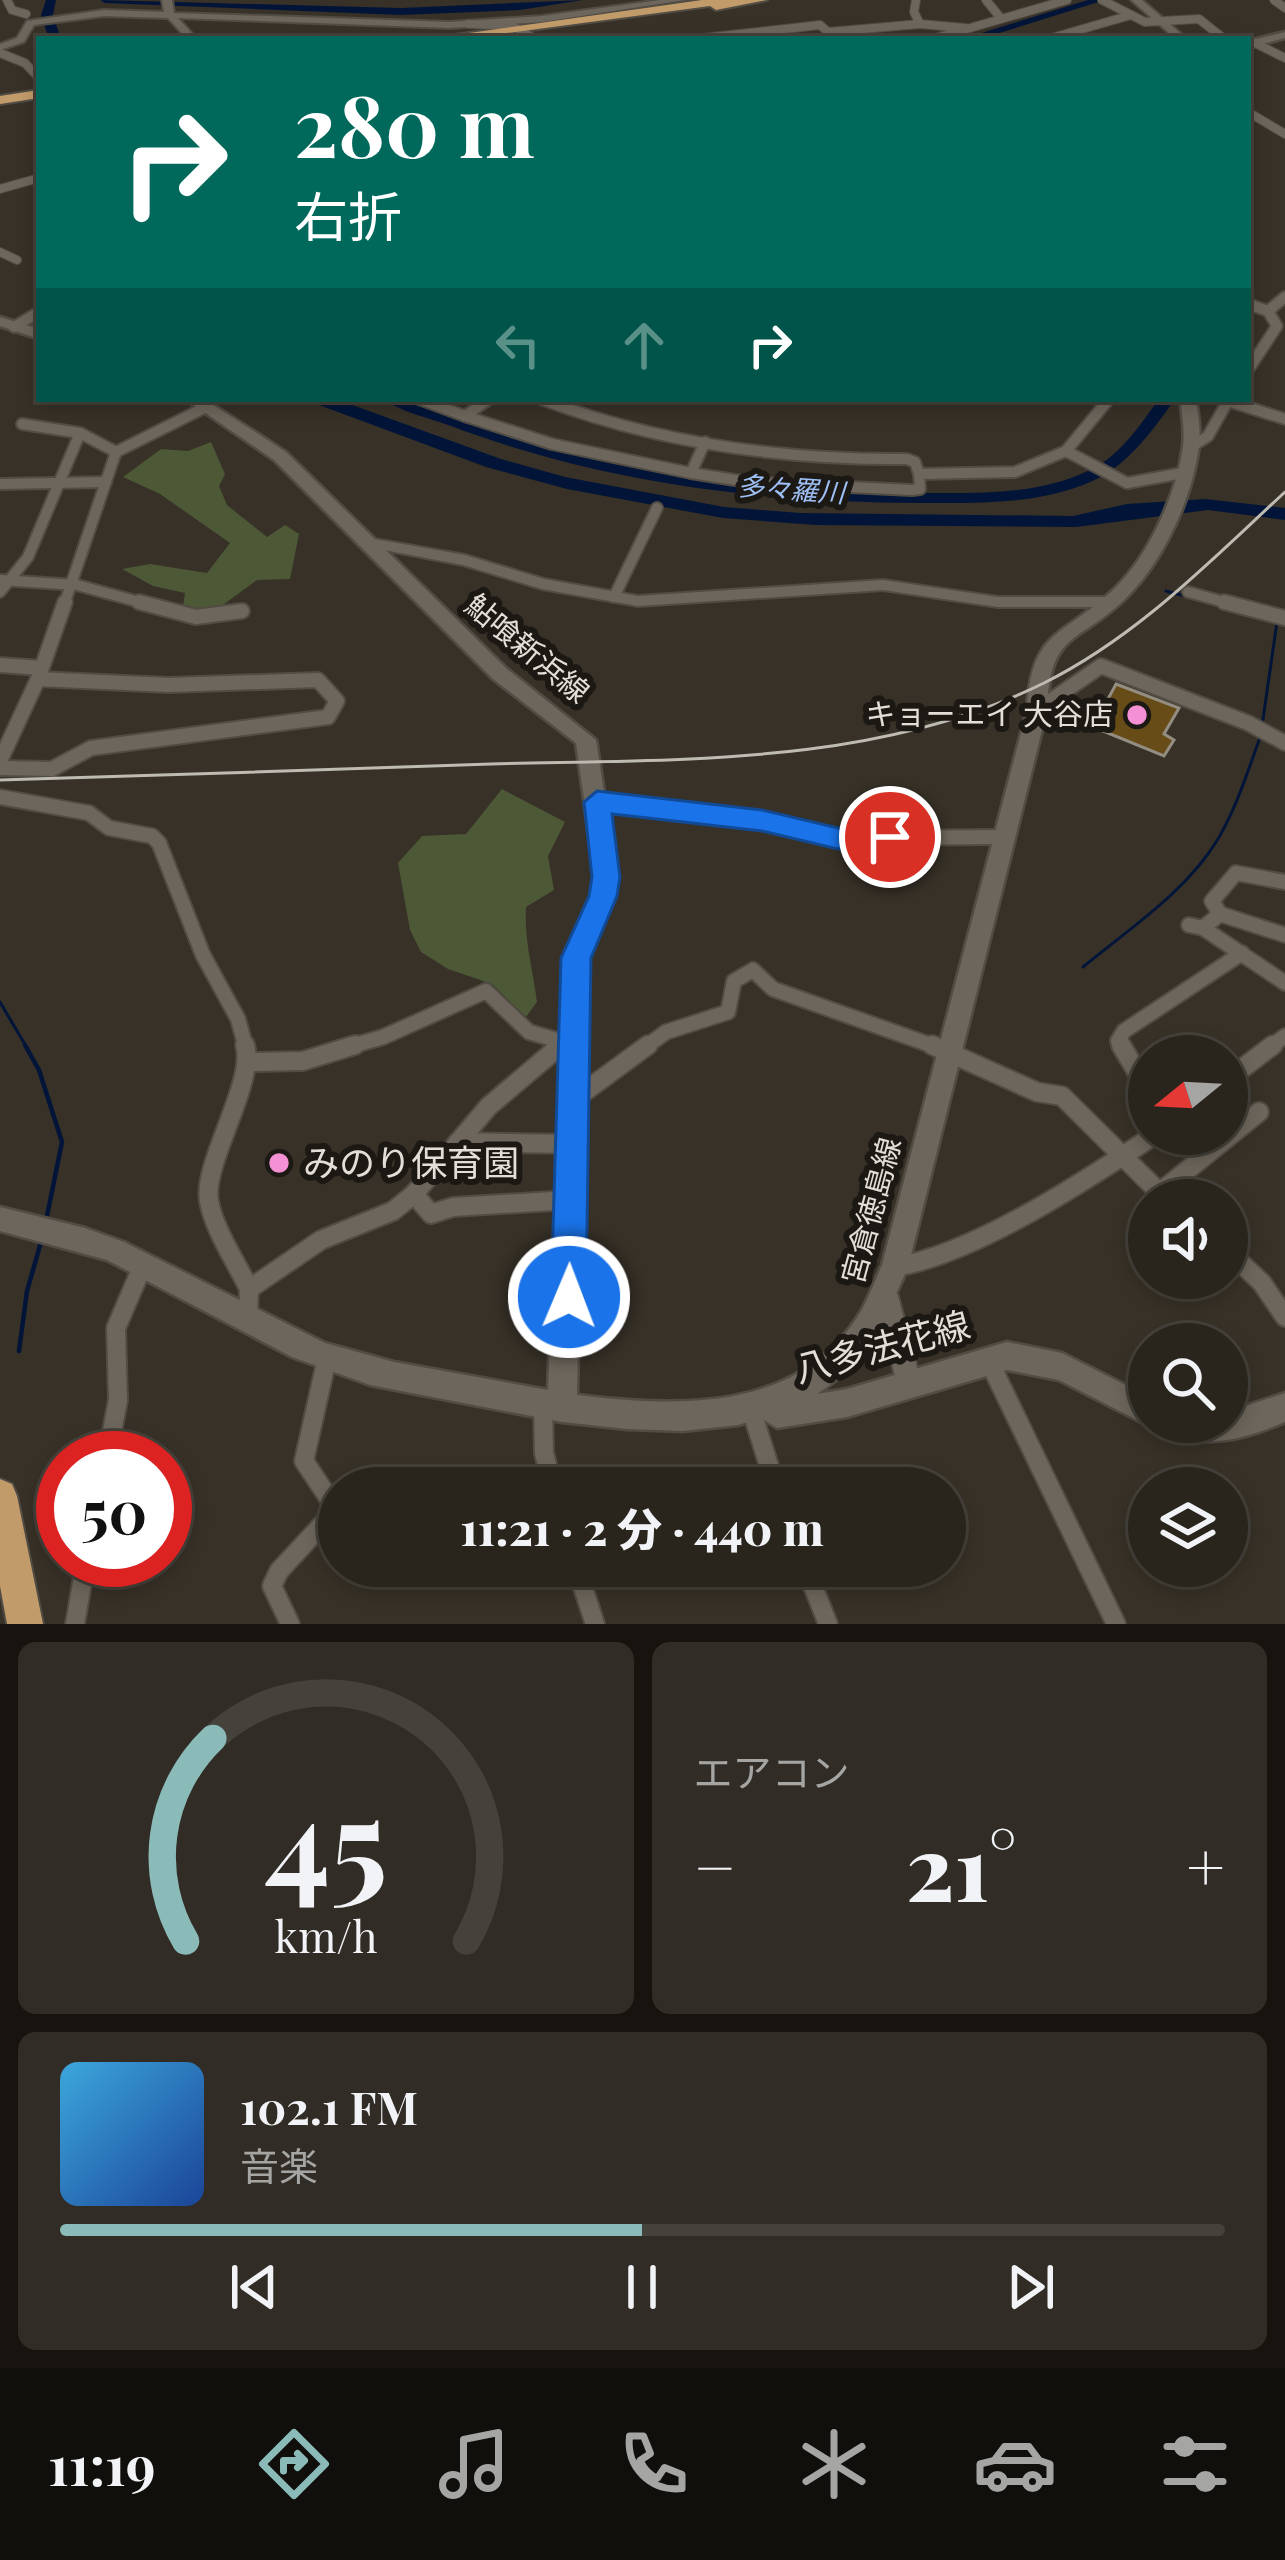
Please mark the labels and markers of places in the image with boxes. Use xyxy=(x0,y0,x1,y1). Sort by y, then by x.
place label: キョーエイ 大谷店 xyxy=(866,693,1113,733)
marker: キョーエイ 大谷店 xyxy=(1124,702,1150,728)
pin xyxy=(839,786,941,888)
place label: みのり保育園 xyxy=(303,1137,519,1185)
marker: みのり保育園 xyxy=(266,1150,292,1176)

